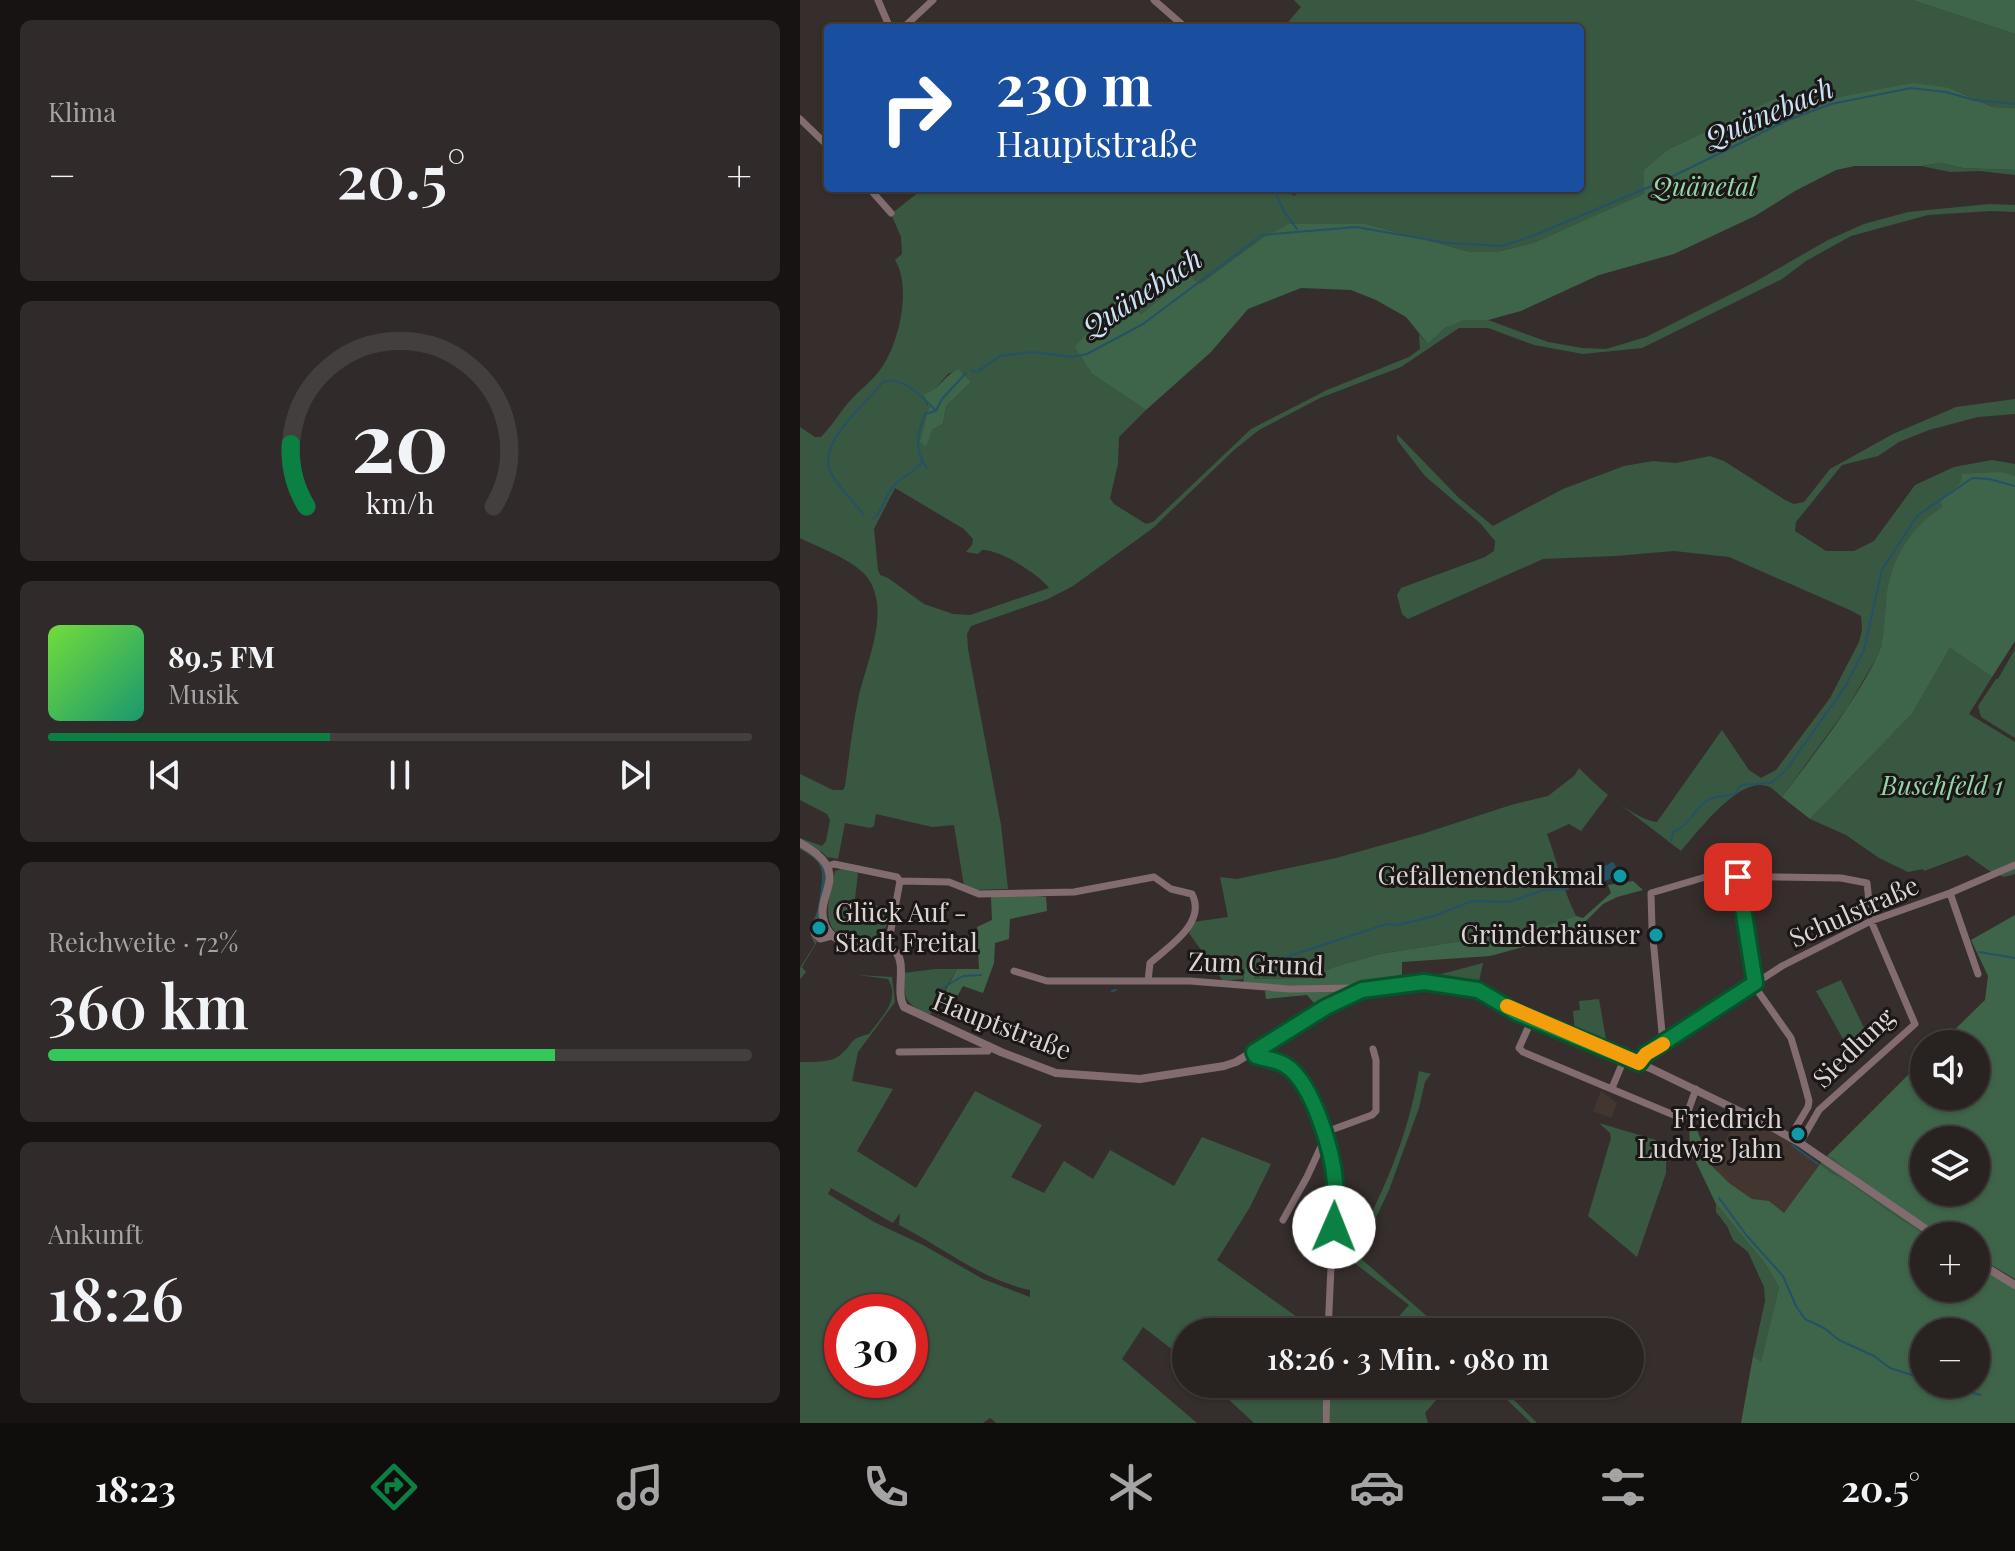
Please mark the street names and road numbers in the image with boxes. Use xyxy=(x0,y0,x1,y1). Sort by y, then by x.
street label: Schulstraße xyxy=(1783,867,1924,955)
street label: Zum Grund xyxy=(1188,943,1324,982)
street label: Hauptstraße xyxy=(928,982,1077,1067)
street label: Siedlung xyxy=(1804,999,1902,1095)

